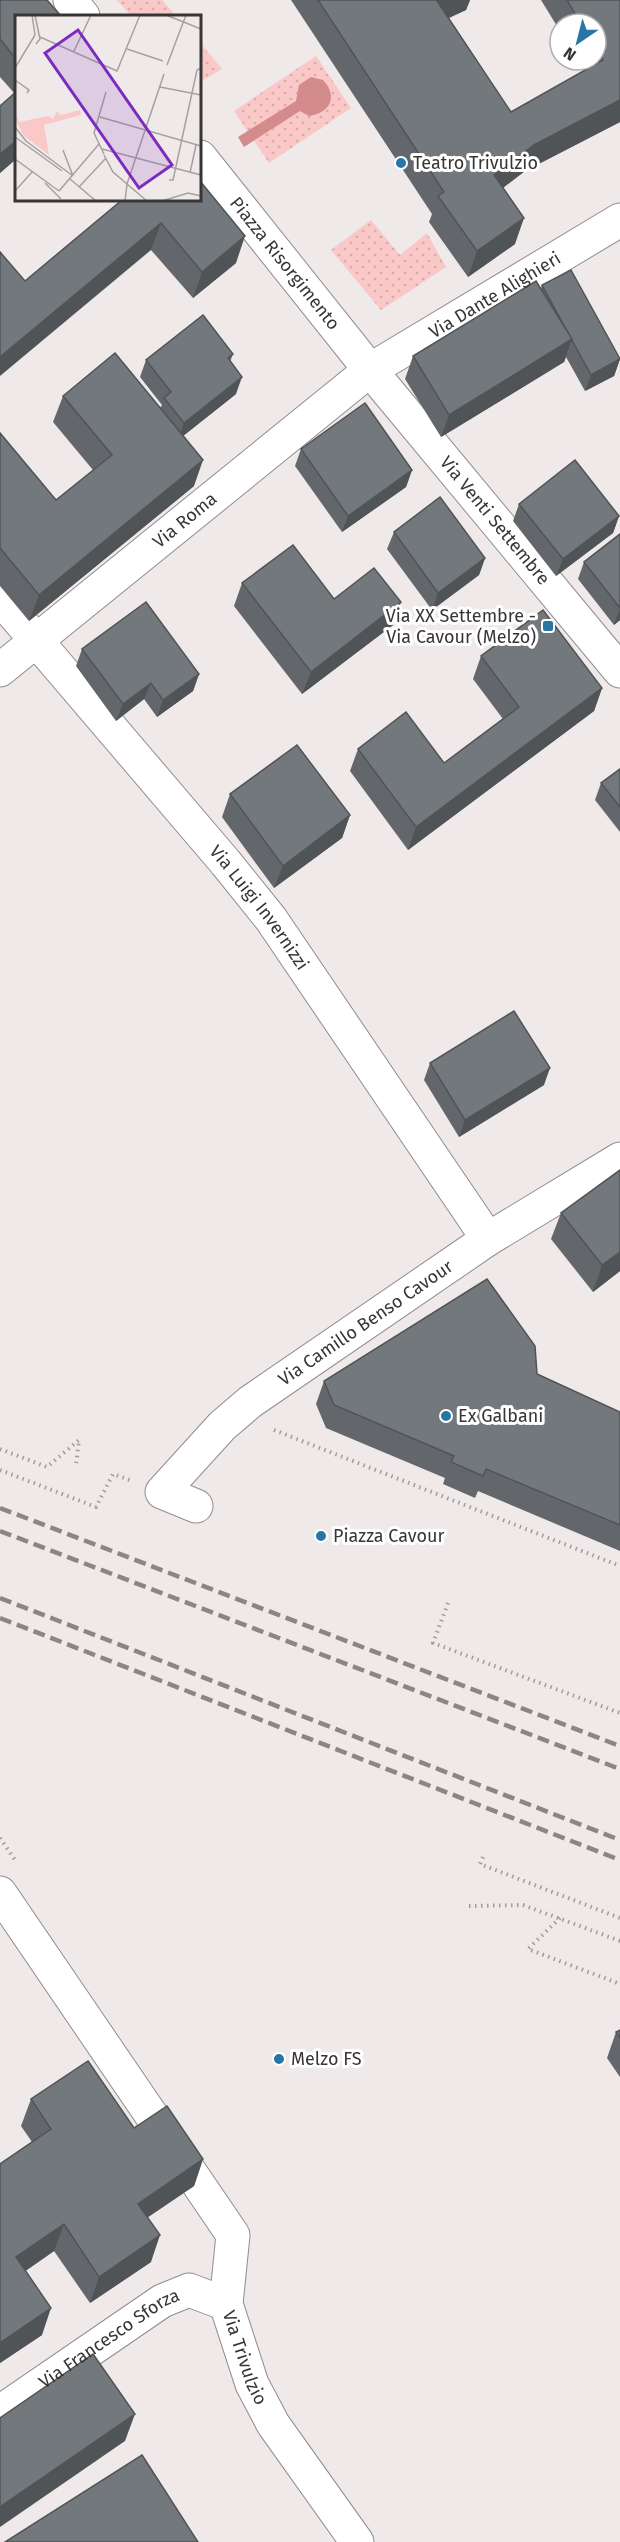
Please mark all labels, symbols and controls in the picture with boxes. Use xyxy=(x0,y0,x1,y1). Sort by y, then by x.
north arrow xyxy=(548,12,608,72)
inset map xyxy=(15,15,201,201)
text: N xyxy=(560,43,579,65)
place label: Teatro Trivulzio xyxy=(413,152,538,174)
marker: Teatro Trivulzio xyxy=(394,156,408,170)
street label: Piazza Risorgimento xyxy=(225,192,345,334)
street label: Via Dante Alighieri xyxy=(425,247,565,343)
street label: Via Venti Settembre xyxy=(435,452,555,589)
street label: Via Roma xyxy=(148,488,221,553)
place label: Via XX Settembre - Via Cavour (Melzo) xyxy=(386,605,536,648)
marker: Via XX Settembre - Via Cavour (Melzo) xyxy=(541,619,555,633)
street label: Via Luigi Invernizzi xyxy=(205,841,313,974)
street label: Via Camillo Benso Cavour xyxy=(274,1255,457,1390)
place label: Ex Galbani xyxy=(458,1405,543,1427)
marker: Ex Galbani xyxy=(439,1409,453,1423)
place label: Piazza Cavour xyxy=(333,1525,445,1547)
marker: Piazza Cavour xyxy=(314,1529,328,1543)
place label: Melzo FS xyxy=(291,2048,362,2070)
marker: Melzo FS xyxy=(272,2052,286,2066)
street label: Via Francesco Sforza xyxy=(35,2284,183,2393)
street label: Via Trivulzio xyxy=(218,2308,272,2409)

